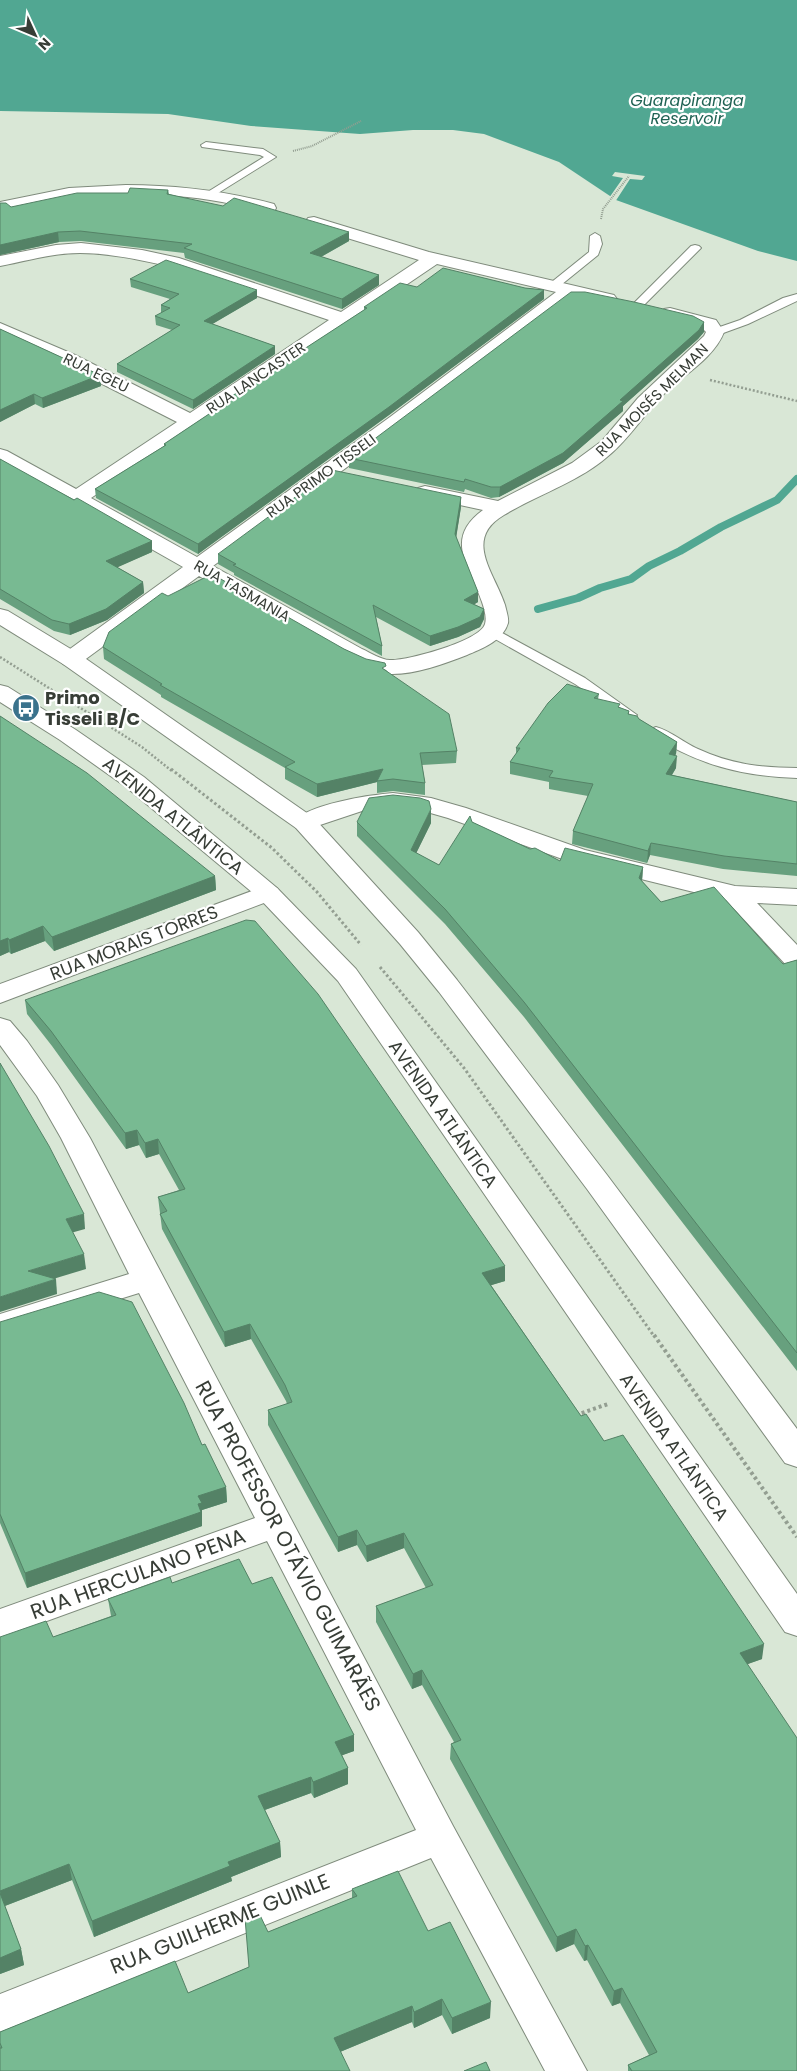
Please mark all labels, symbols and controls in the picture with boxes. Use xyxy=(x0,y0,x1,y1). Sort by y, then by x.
north arrow xyxy=(10,10,60,60)
text: N xyxy=(34,33,55,55)
water label: Guarapiranga Reservoir xyxy=(630,89,744,130)
street label: RUA LANCASTER xyxy=(202,336,310,419)
street label: RUA MOISÉS MELMAN xyxy=(591,339,713,461)
street label: RUA EGEU xyxy=(60,348,133,397)
street label: RUA PRIMO TISSELI xyxy=(262,429,380,523)
street label: RUA TASMANIA xyxy=(190,555,294,627)
place label: Primo Tisseli B/C xyxy=(45,685,140,731)
bus stop icon: Primo Tisseli B/C xyxy=(11,693,41,723)
street label: AVENIDA ATLÂNTICA xyxy=(97,751,249,880)
street label: RUA MORAIS TORRES xyxy=(46,899,221,986)
street label: AVENIDA ATLÂNTICA xyxy=(383,1035,504,1193)
street label: AVENIDA ATLÂNTICA xyxy=(614,1368,735,1526)
street label: RUA PROFESSOR OTÁVIO GUIMARÃES xyxy=(189,1375,388,1716)
street label: RUA HERCULANO PENA xyxy=(26,1521,250,1626)
street label: RUA GUILHERME GUINLE xyxy=(106,1866,334,1981)

